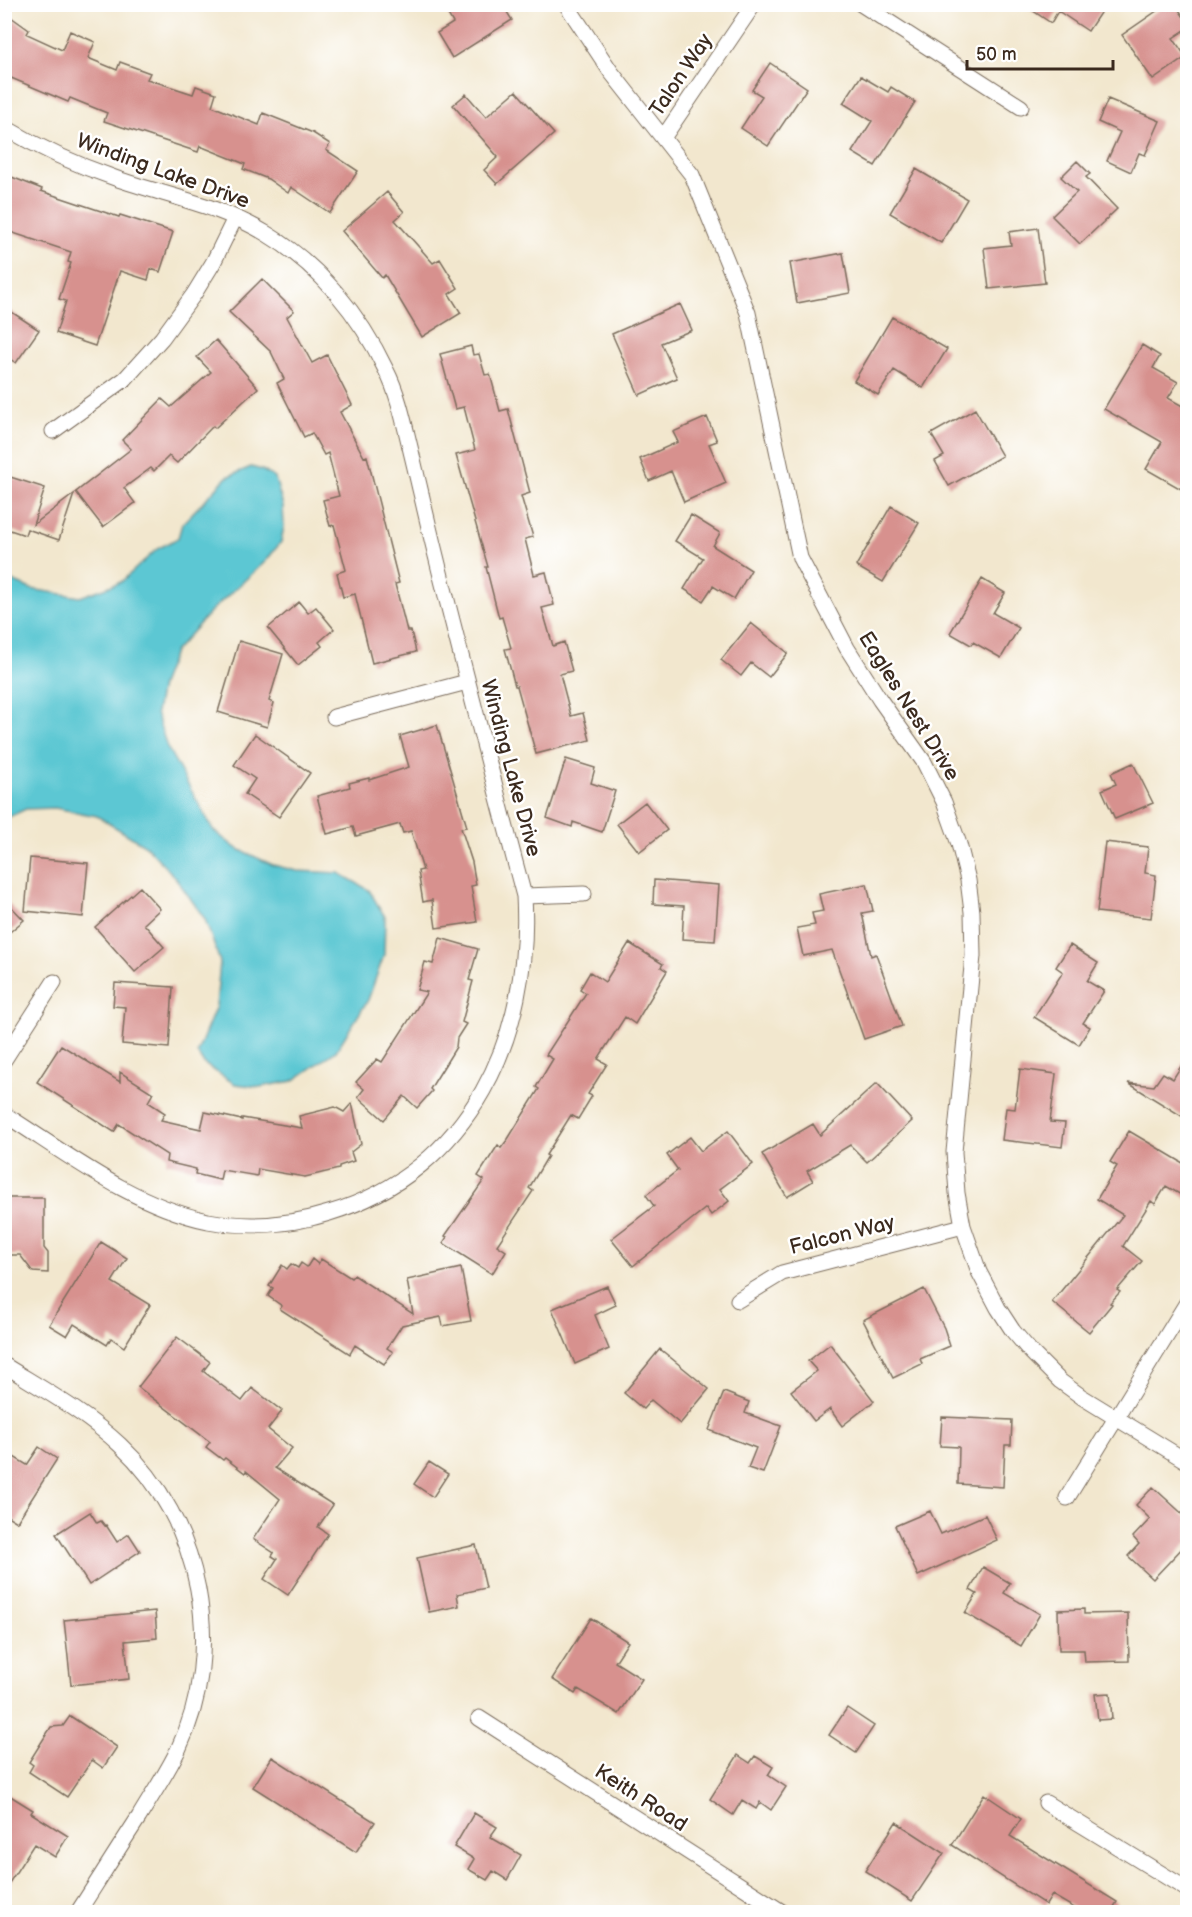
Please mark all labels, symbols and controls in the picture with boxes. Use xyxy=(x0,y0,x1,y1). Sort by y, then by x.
street label: Talon Way xyxy=(644,28,718,121)
scale bar xyxy=(967,33,1112,71)
text: 50 m xyxy=(976,44,1017,65)
street label: Winding Lake Drive xyxy=(73,128,253,214)
street label: Eagles Nest Drive xyxy=(853,627,965,785)
street label: Winding Lake Drive xyxy=(475,677,547,859)
street label: Falcon Way xyxy=(787,1210,898,1260)
street label: Keith Road xyxy=(590,1759,692,1837)

